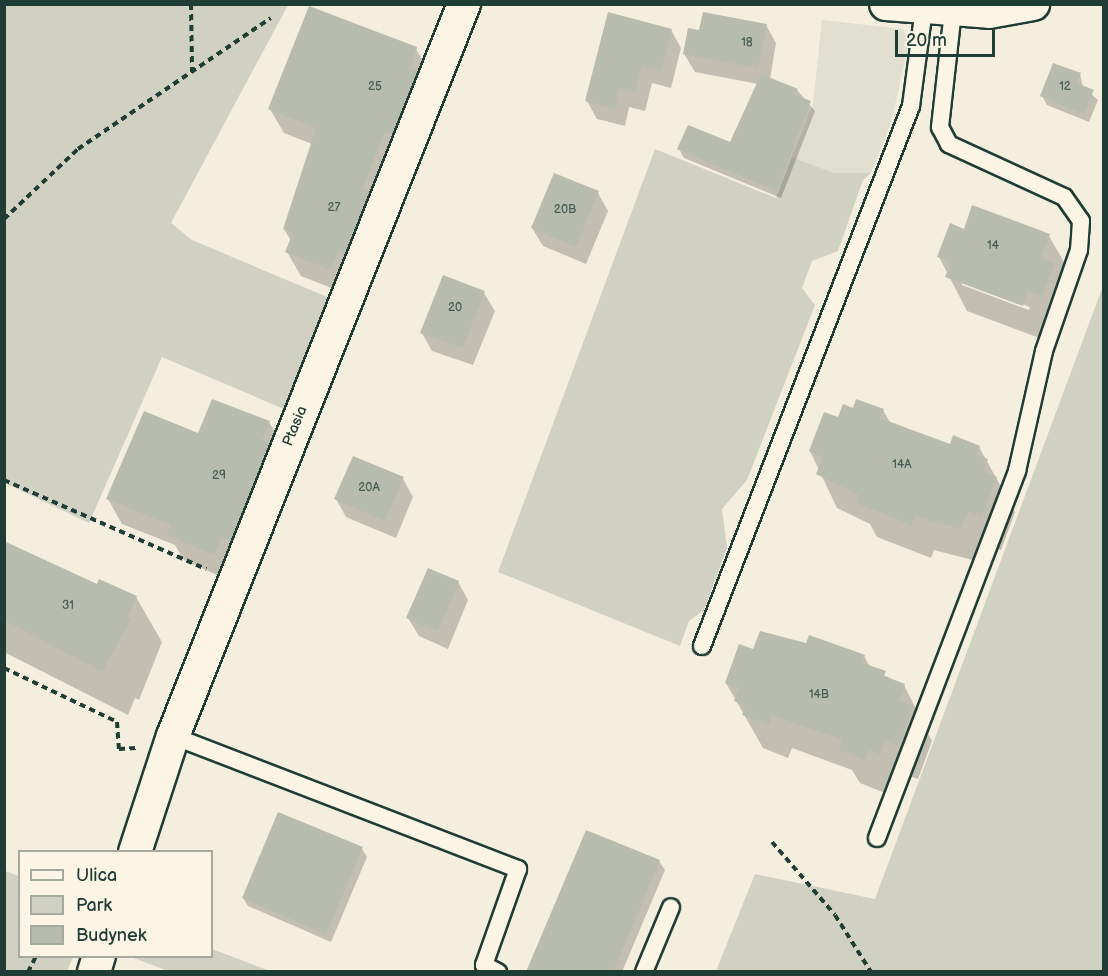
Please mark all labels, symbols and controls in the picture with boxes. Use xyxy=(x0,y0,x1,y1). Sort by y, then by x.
scale bar xyxy=(898,18,998,56)
text: 20 m xyxy=(906,30,947,51)
house number: 18 xyxy=(741,36,753,50)
house number: 25 xyxy=(368,80,382,94)
house number: 12 xyxy=(1059,80,1071,94)
house number: 27 xyxy=(328,201,340,215)
house number: 20B xyxy=(554,203,576,217)
house number: 14 xyxy=(987,239,999,253)
house number: 20 xyxy=(448,301,462,315)
street label: Ptasia xyxy=(279,403,311,449)
house number: 14A xyxy=(892,458,912,472)
house number: 29 xyxy=(212,469,226,483)
house number: 20A xyxy=(358,481,380,495)
house number: 31 xyxy=(62,599,74,613)
house number: 14B xyxy=(809,688,829,702)
legend xyxy=(18,850,213,958)
text: Ulica xyxy=(76,865,117,886)
text: Park xyxy=(76,895,112,916)
text: Budynek xyxy=(76,925,146,946)

